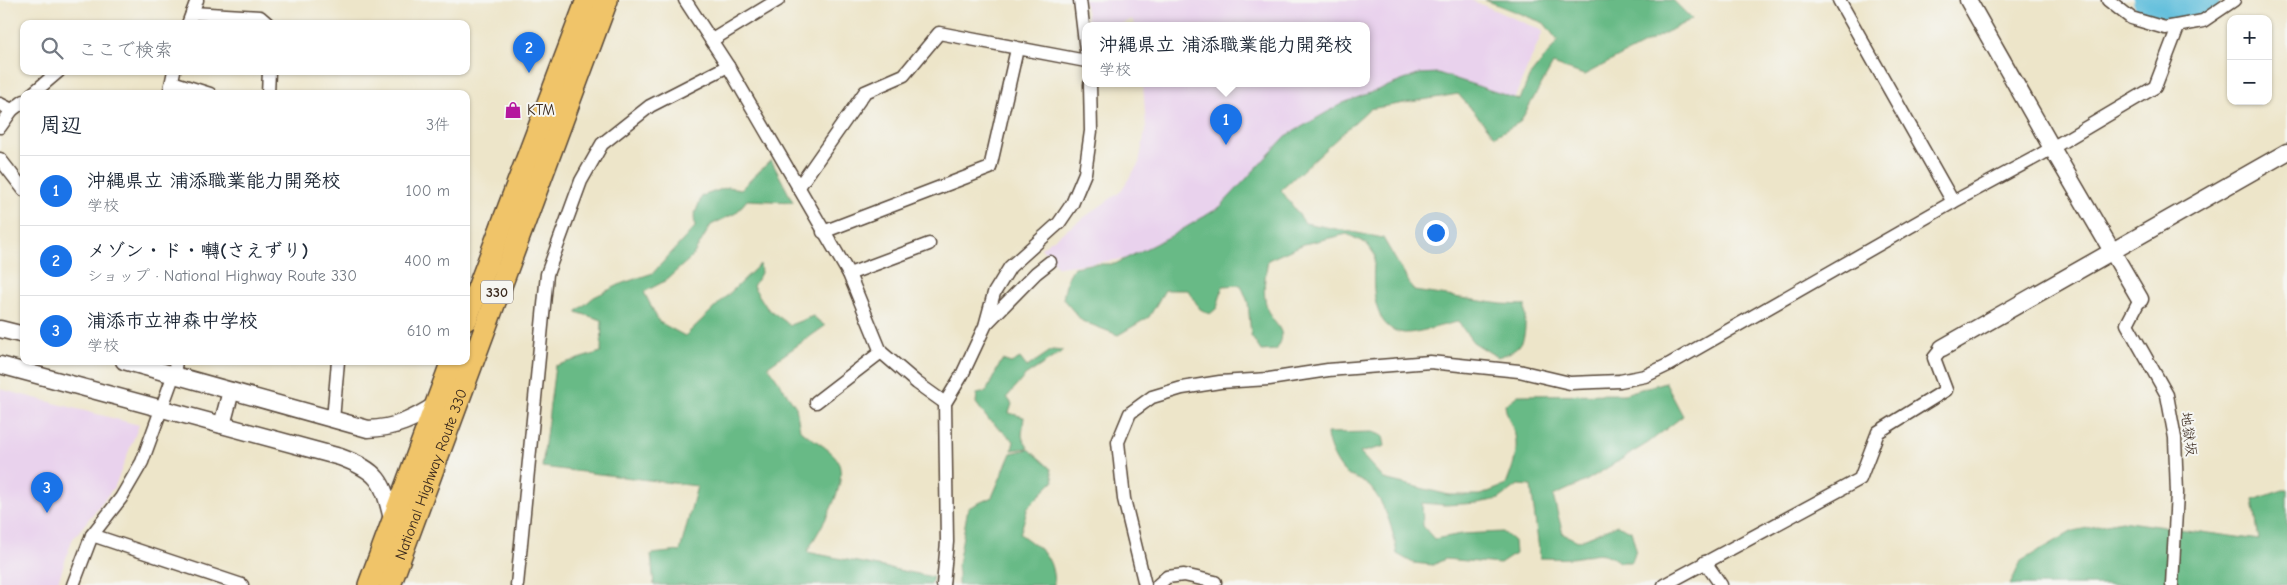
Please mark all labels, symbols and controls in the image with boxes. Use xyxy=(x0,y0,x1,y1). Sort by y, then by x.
map controls xyxy=(2227,15,2272,105)
button: + xyxy=(2227,15,2272,60)
search box xyxy=(20,20,470,75)
popup xyxy=(1082,22,1370,87)
pin: 2 xyxy=(513,32,545,73)
icon: search xyxy=(38,34,66,62)
text: 沖縄県立 浦添職業能力開発校 xyxy=(1099,34,1353,56)
text: ここで検索 xyxy=(78,39,173,61)
button: − xyxy=(2227,60,2272,105)
text: 学校 xyxy=(1099,61,1131,79)
shop icon: KTM xyxy=(503,100,523,120)
place label: KTM xyxy=(527,101,555,119)
pin: 1 xyxy=(1210,104,1242,145)
text: 周辺 xyxy=(40,113,82,137)
text: 3件 xyxy=(426,116,450,134)
text: 沖縄県立 浦添職業能力開発校 xyxy=(87,170,341,192)
text: 1 xyxy=(53,182,59,200)
text: 100 m xyxy=(406,182,450,200)
text: 学校 xyxy=(87,197,119,215)
your location xyxy=(1423,220,1449,246)
text: メゾン・ド・囀(さえずり) xyxy=(87,240,308,262)
text: 2 xyxy=(52,252,60,270)
text: 400 m xyxy=(404,252,450,270)
text: ショップ · National Highway Route 330 xyxy=(87,267,357,285)
road number: 330 xyxy=(481,280,513,304)
text: 浦添市立神森中学校 xyxy=(87,310,258,332)
text: 3 xyxy=(52,322,60,340)
text: 610 m xyxy=(407,322,450,340)
text: 学校 xyxy=(87,337,119,355)
street label: National Highway Route 330 xyxy=(391,386,471,562)
street label: 地獄坂 xyxy=(2177,411,2201,457)
pin: 3 xyxy=(31,472,63,513)

